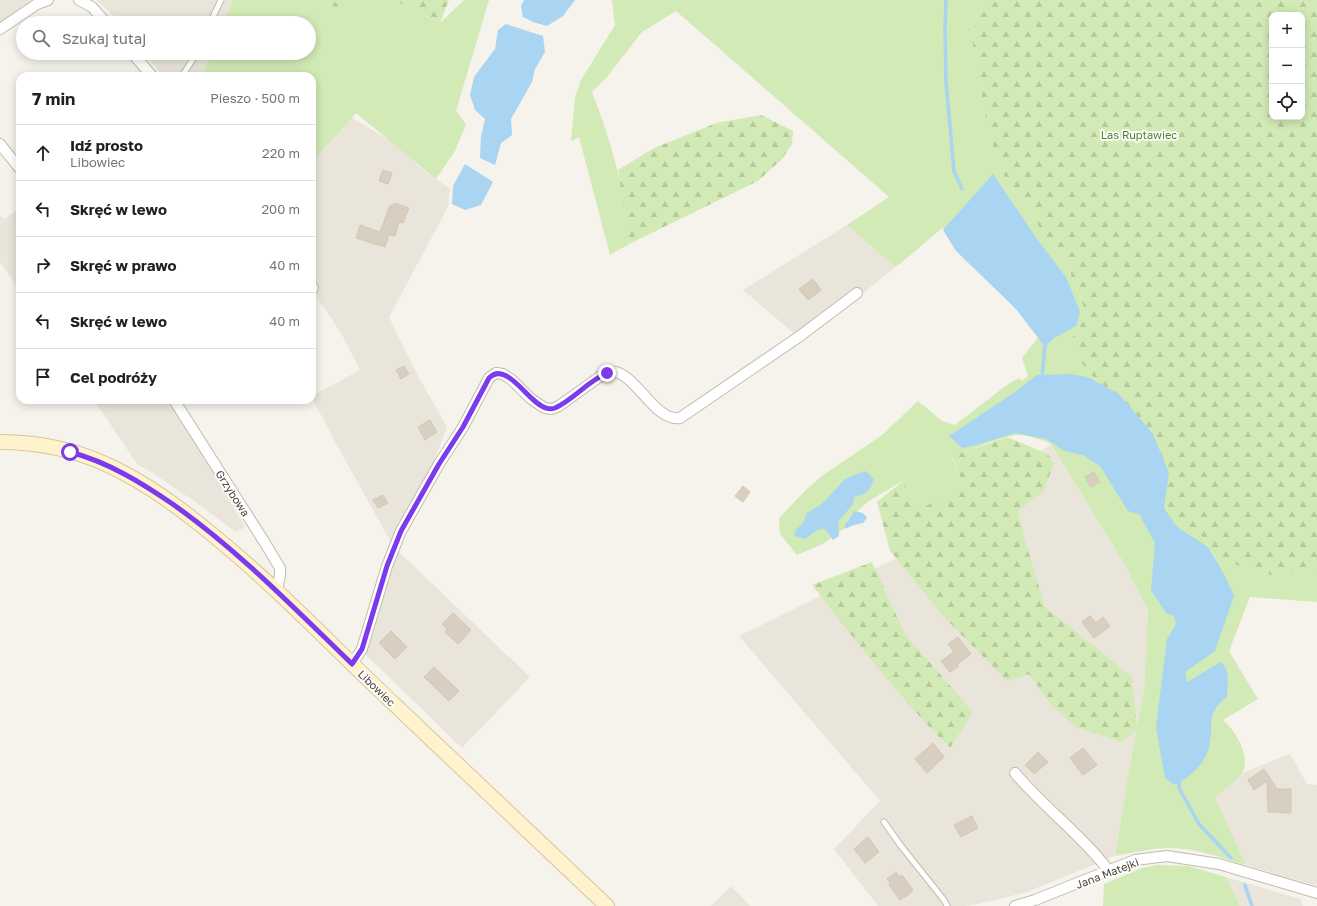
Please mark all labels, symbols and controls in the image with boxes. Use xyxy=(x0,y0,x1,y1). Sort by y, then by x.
map controls xyxy=(1269,12,1305,120)
button: + xyxy=(1269,12,1305,48)
search box xyxy=(16,16,316,60)
icon: search xyxy=(30,27,52,49)
text: Szukaj tutaj xyxy=(62,29,146,47)
button: − xyxy=(1269,48,1305,84)
button: locate xyxy=(1269,84,1305,120)
text: 7 min xyxy=(32,88,75,109)
text: Pieszo · 500 m xyxy=(210,90,300,106)
park label: Las Ruptawiec xyxy=(1101,128,1177,141)
text: Idź prosto xyxy=(70,136,143,154)
icon: ahead xyxy=(32,142,54,164)
text: 220 m xyxy=(262,145,300,161)
text: Libowiec xyxy=(70,154,125,170)
icon: left xyxy=(32,198,54,220)
text: Skręć w lewo xyxy=(70,200,167,218)
text: 200 m xyxy=(262,201,300,217)
icon: right xyxy=(32,254,54,276)
text: Skręć w prawo xyxy=(70,256,177,274)
text: 40 m xyxy=(269,257,300,273)
icon: left xyxy=(32,310,54,332)
text: Skręć w lewo xyxy=(70,312,167,330)
text: 40 m xyxy=(269,313,300,329)
route end xyxy=(598,364,616,382)
icon: arrive xyxy=(32,366,54,388)
text: Cel podróży xyxy=(70,368,157,386)
route start xyxy=(61,443,79,461)
street label: Grzybowa xyxy=(213,468,253,518)
street label: Libowiec xyxy=(356,667,398,709)
street label: Jana Matejki xyxy=(1074,855,1140,891)

